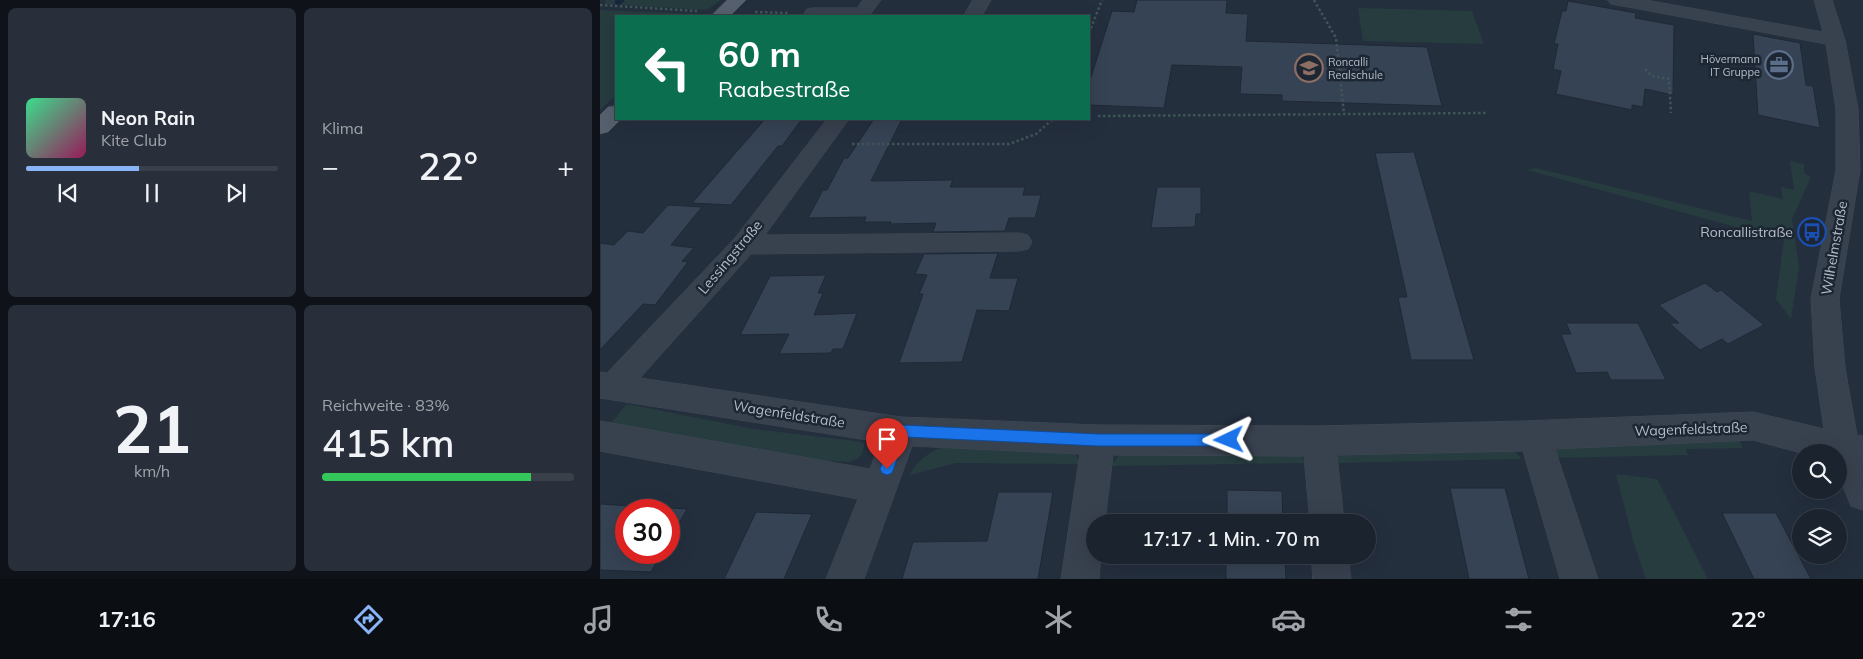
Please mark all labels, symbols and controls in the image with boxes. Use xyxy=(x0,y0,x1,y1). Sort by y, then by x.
text: 60 m xyxy=(718,32,801,76)
icon: left xyxy=(635,35,700,100)
office icon: Hövermann IT Gruppe xyxy=(1764,50,1794,80)
place label: Hövermann IT Gruppe xyxy=(1700,52,1760,79)
school or university icon: Roncalli Realschule xyxy=(1294,53,1324,83)
place label: Roncalli Realschule xyxy=(1328,55,1383,82)
text: Raabestraße xyxy=(718,75,850,103)
text: Neon Rain xyxy=(101,106,195,130)
text: Klima xyxy=(322,118,363,138)
text: Kite Club xyxy=(101,130,167,150)
text: 22° xyxy=(418,142,478,190)
text: − xyxy=(322,149,339,184)
text: + xyxy=(557,149,574,184)
icon: previous xyxy=(54,179,82,207)
icon: pause xyxy=(138,179,166,207)
icon: next xyxy=(222,179,250,207)
street label: Wilhelmstraße xyxy=(1817,199,1851,297)
street label: Lessingstraße xyxy=(694,216,766,298)
bus stop icon: Roncallistraße xyxy=(1797,217,1827,247)
place label: Roncallistraße xyxy=(1700,223,1793,241)
text: 21 xyxy=(113,388,191,469)
text: Reichweite · 83% xyxy=(322,395,449,415)
street label: Wagenfeldstraße xyxy=(732,396,846,432)
position arrow xyxy=(1202,413,1254,465)
pin xyxy=(866,418,908,469)
street label: Wagenfeldstraße xyxy=(1634,418,1748,440)
text: 415 km xyxy=(322,419,455,467)
icon: arrive xyxy=(873,425,901,453)
map controls xyxy=(1792,444,1847,564)
button: search xyxy=(1792,444,1847,499)
text: km/h xyxy=(134,461,170,481)
speed limit sign: 30 xyxy=(615,499,680,564)
button: layers xyxy=(1792,509,1847,564)
text: 17:17 · 1 Min. · 70 m xyxy=(1142,527,1320,551)
icon: directions xyxy=(351,602,386,637)
icon: music xyxy=(581,602,616,637)
icon: phone xyxy=(811,602,846,637)
icon: climate xyxy=(1041,602,1076,637)
icon: car xyxy=(1271,602,1306,637)
icon: filters xyxy=(1501,602,1536,637)
text: 17:16 xyxy=(97,605,156,633)
text: 22° xyxy=(1731,605,1765,633)

